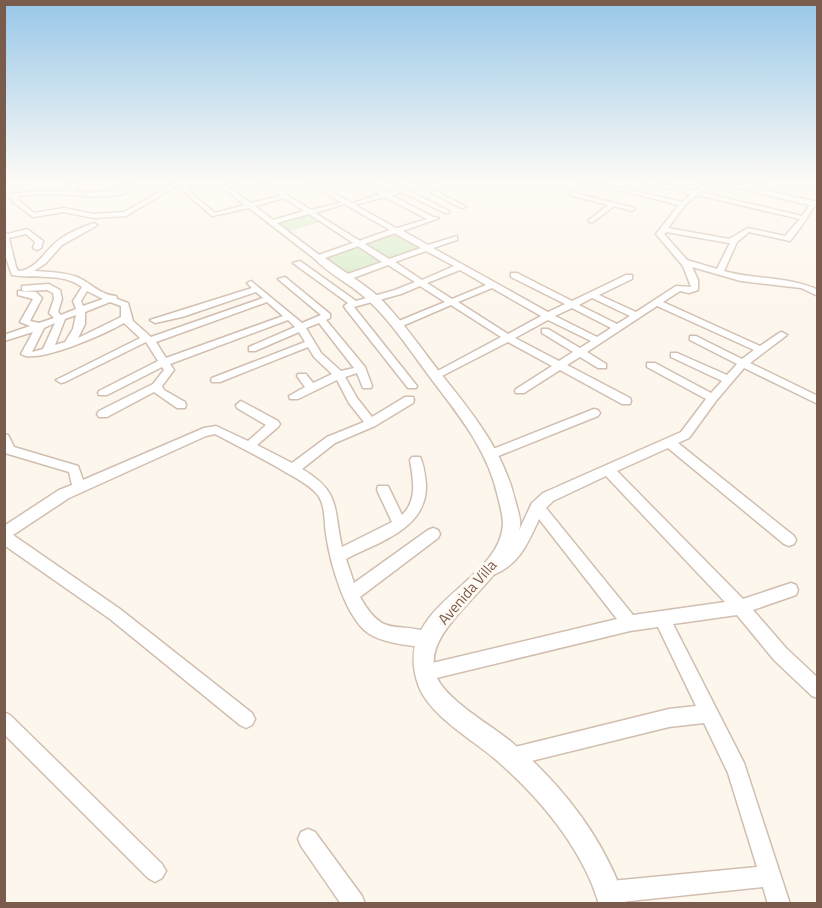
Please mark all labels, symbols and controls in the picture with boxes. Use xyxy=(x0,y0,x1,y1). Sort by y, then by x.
street label: Avenida Villa xyxy=(432,554,502,630)

